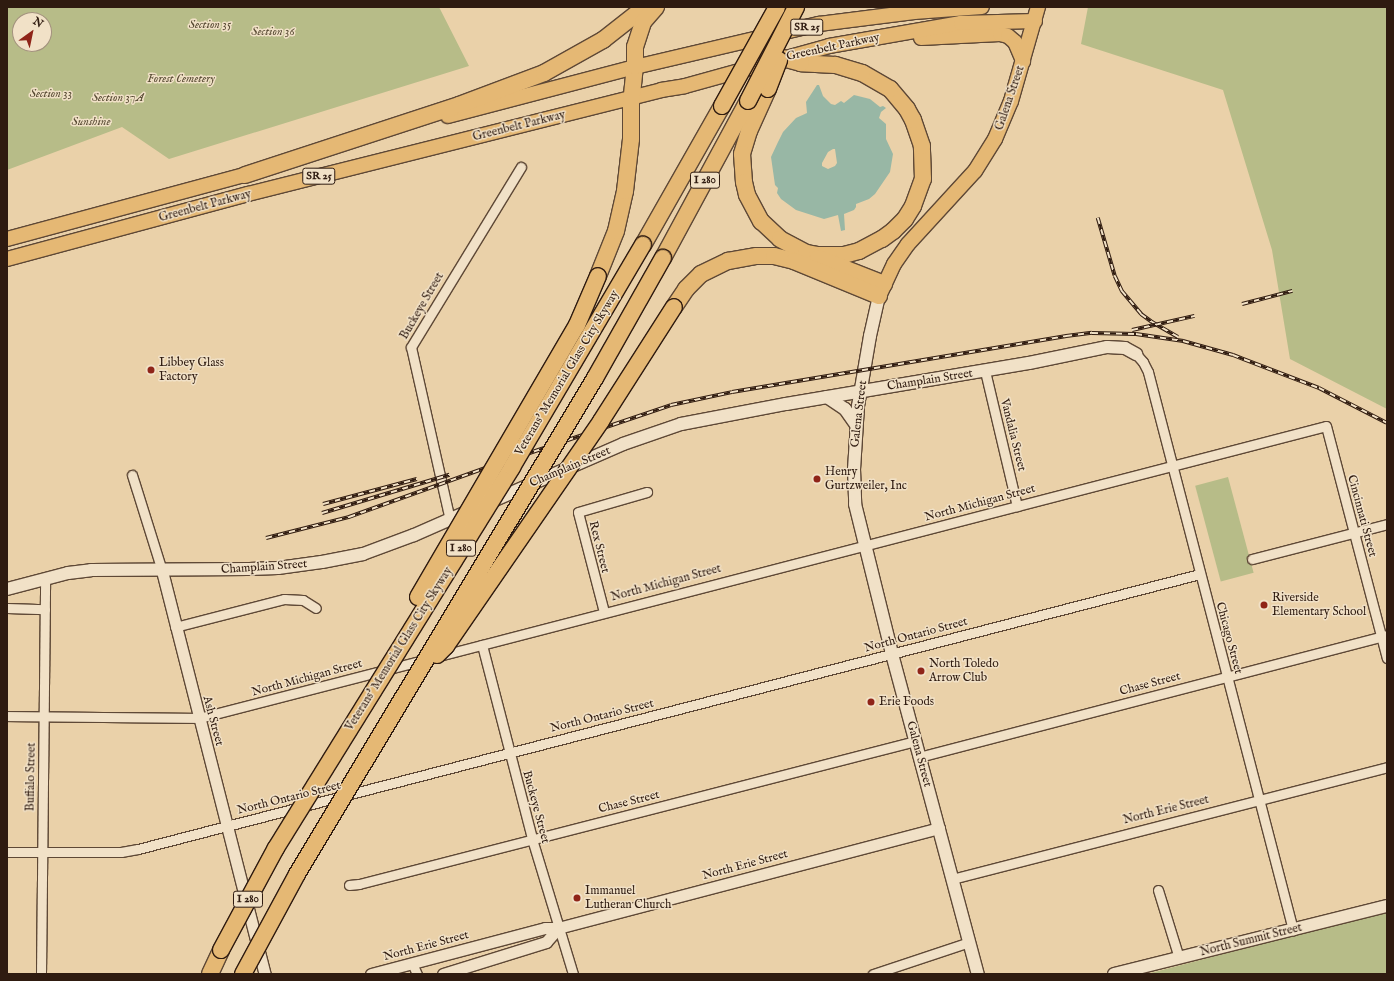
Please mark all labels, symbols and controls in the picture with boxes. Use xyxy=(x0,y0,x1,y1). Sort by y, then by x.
north arrow xyxy=(12,12,52,52)
text: N xyxy=(30,14,46,31)
park label: Section 35 xyxy=(189,18,231,32)
road number: SR 25 xyxy=(790,18,824,36)
park label: Section 36 xyxy=(251,25,295,39)
street label: Greenbelt Parkway xyxy=(785,30,881,64)
street label: Galena Street xyxy=(992,64,1028,132)
park label: Forest Cemetery xyxy=(147,72,215,86)
park label: Section 33 xyxy=(30,87,72,101)
park label: Section 37A xyxy=(92,91,144,105)
street label: Greenbelt Parkway xyxy=(471,108,567,144)
park label: Sunshine xyxy=(72,115,110,129)
road number: SR 25 xyxy=(302,167,336,185)
road number: I 280 xyxy=(689,171,721,189)
street label: Greenbelt Parkway xyxy=(157,187,253,225)
street label: Buckeye Street xyxy=(397,270,447,342)
street label: Veterans' Memorial Glass City Skyway xyxy=(512,288,622,458)
place label: Libbey Glass Factory xyxy=(159,356,224,384)
marker: Libbey Glass Factory xyxy=(146,365,156,375)
street label: Champlain Street xyxy=(886,366,974,394)
street label: Galena Street xyxy=(848,380,870,448)
street label: Vandalia Street xyxy=(997,397,1029,473)
street label: Champlain Street xyxy=(527,443,613,491)
place label: Henry Gurtzweiler, Inc xyxy=(825,465,907,493)
street label: Cincinnati Street xyxy=(1344,473,1380,559)
marker: Henry Gurtzweiler, Inc xyxy=(812,474,822,484)
street label: North Michigan Street xyxy=(923,481,1037,525)
street label: Rex Street xyxy=(586,520,612,574)
road number: I 280 xyxy=(445,539,477,557)
street label: Champlain Street xyxy=(220,557,308,577)
street label: North Michigan Street xyxy=(609,561,723,605)
street label: Veterans' Memorial Glass City Skyway xyxy=(342,564,456,734)
place label: Riverside Elementary School xyxy=(1272,591,1366,619)
street label: Chicago Street xyxy=(1212,600,1246,676)
marker: Riverside Elementary School xyxy=(1259,600,1269,610)
street label: North Ontario Street xyxy=(863,614,969,656)
street label: North Michigan Street xyxy=(250,656,364,700)
place label: North Toledo Arrow Club xyxy=(929,657,999,685)
marker: North Toledo Arrow Club xyxy=(916,666,926,676)
street label: Chase Street xyxy=(1118,669,1182,699)
street label: Ash Street xyxy=(199,694,227,748)
place label: Erie Foods xyxy=(879,695,934,709)
street label: North Ontario Street xyxy=(549,696,655,736)
marker: Erie Foods xyxy=(866,697,876,707)
street label: Galena Street xyxy=(903,720,935,788)
street label: Buffalo Street xyxy=(23,743,39,811)
street label: Buckeye Street xyxy=(519,769,553,845)
street label: North Ontario Street xyxy=(236,778,342,818)
street label: Chase Street xyxy=(597,787,661,817)
street label: North Erie Street xyxy=(1122,792,1210,828)
street label: North Erie Street xyxy=(701,847,789,883)
place label: Immanuel Lutheran Church xyxy=(585,884,671,912)
road number: I 280 xyxy=(232,890,264,908)
marker: Immanuel Lutheran Church xyxy=(572,893,582,903)
street label: North Summit Street xyxy=(1198,920,1304,960)
street label: North Erie Street xyxy=(382,928,470,964)

